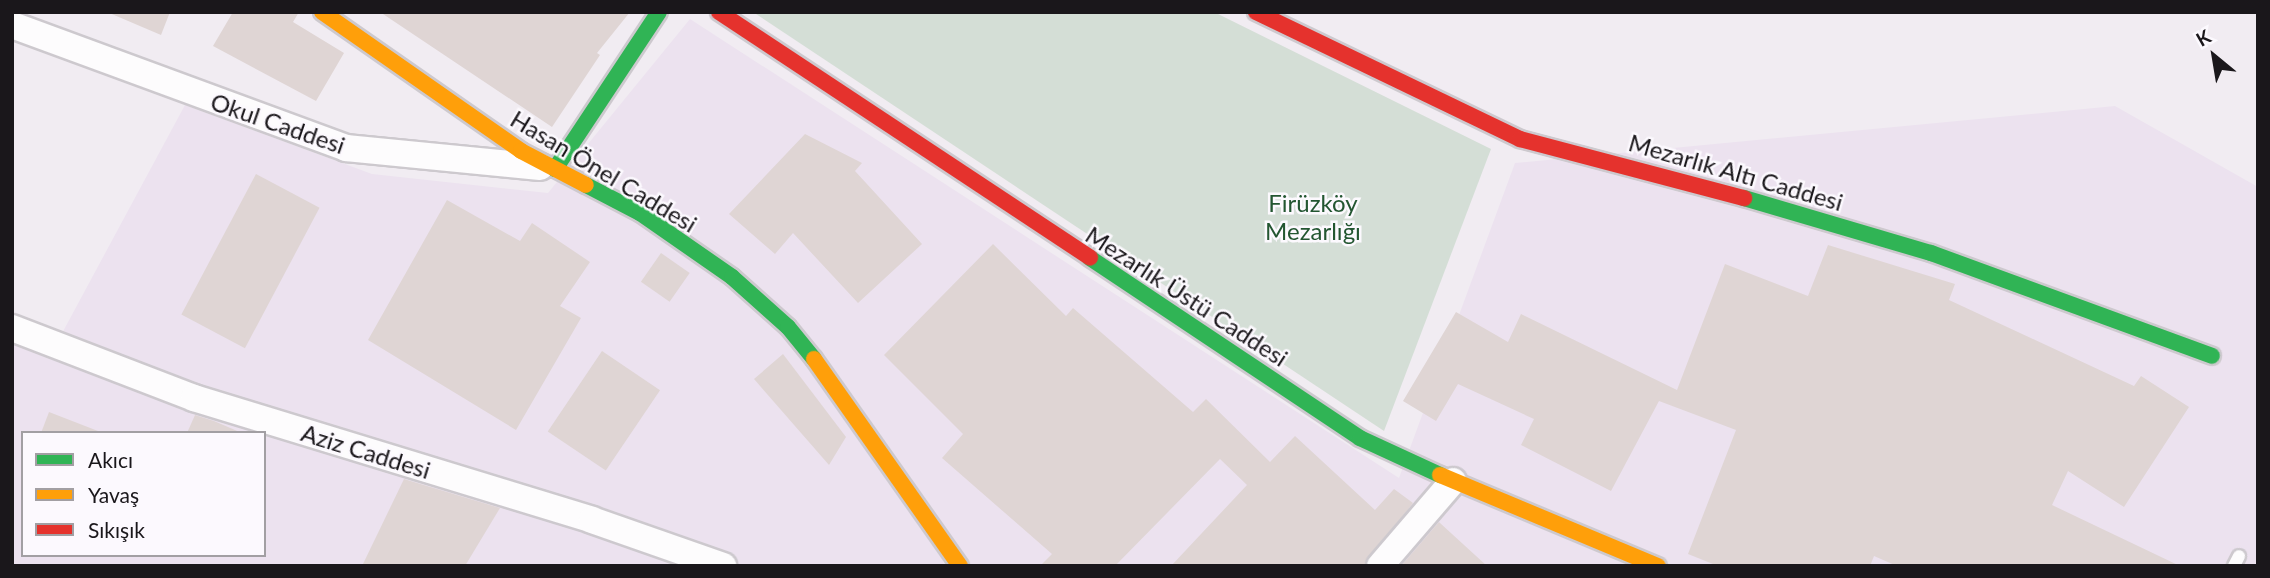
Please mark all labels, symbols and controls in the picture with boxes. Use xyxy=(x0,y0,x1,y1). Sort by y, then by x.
north arrow xyxy=(2179,21,2249,91)
text: K xyxy=(2192,24,2215,51)
street label: Okul Caddesi xyxy=(207,87,349,159)
street label: Hasan Önel Caddesi xyxy=(506,104,702,238)
street label: Mezarlık Altı Caddesi xyxy=(1625,128,1847,216)
park label: Firüzköy Mezarlığı xyxy=(1265,189,1361,245)
street label: Mezarlık Üstü Caddesi xyxy=(1081,220,1293,372)
street label: Aziz Caddesi xyxy=(298,418,434,484)
legend xyxy=(21,431,266,557)
text: Akıcı xyxy=(88,447,133,472)
text: Yavaş xyxy=(88,482,139,507)
text: Sıkışık xyxy=(88,517,145,542)

